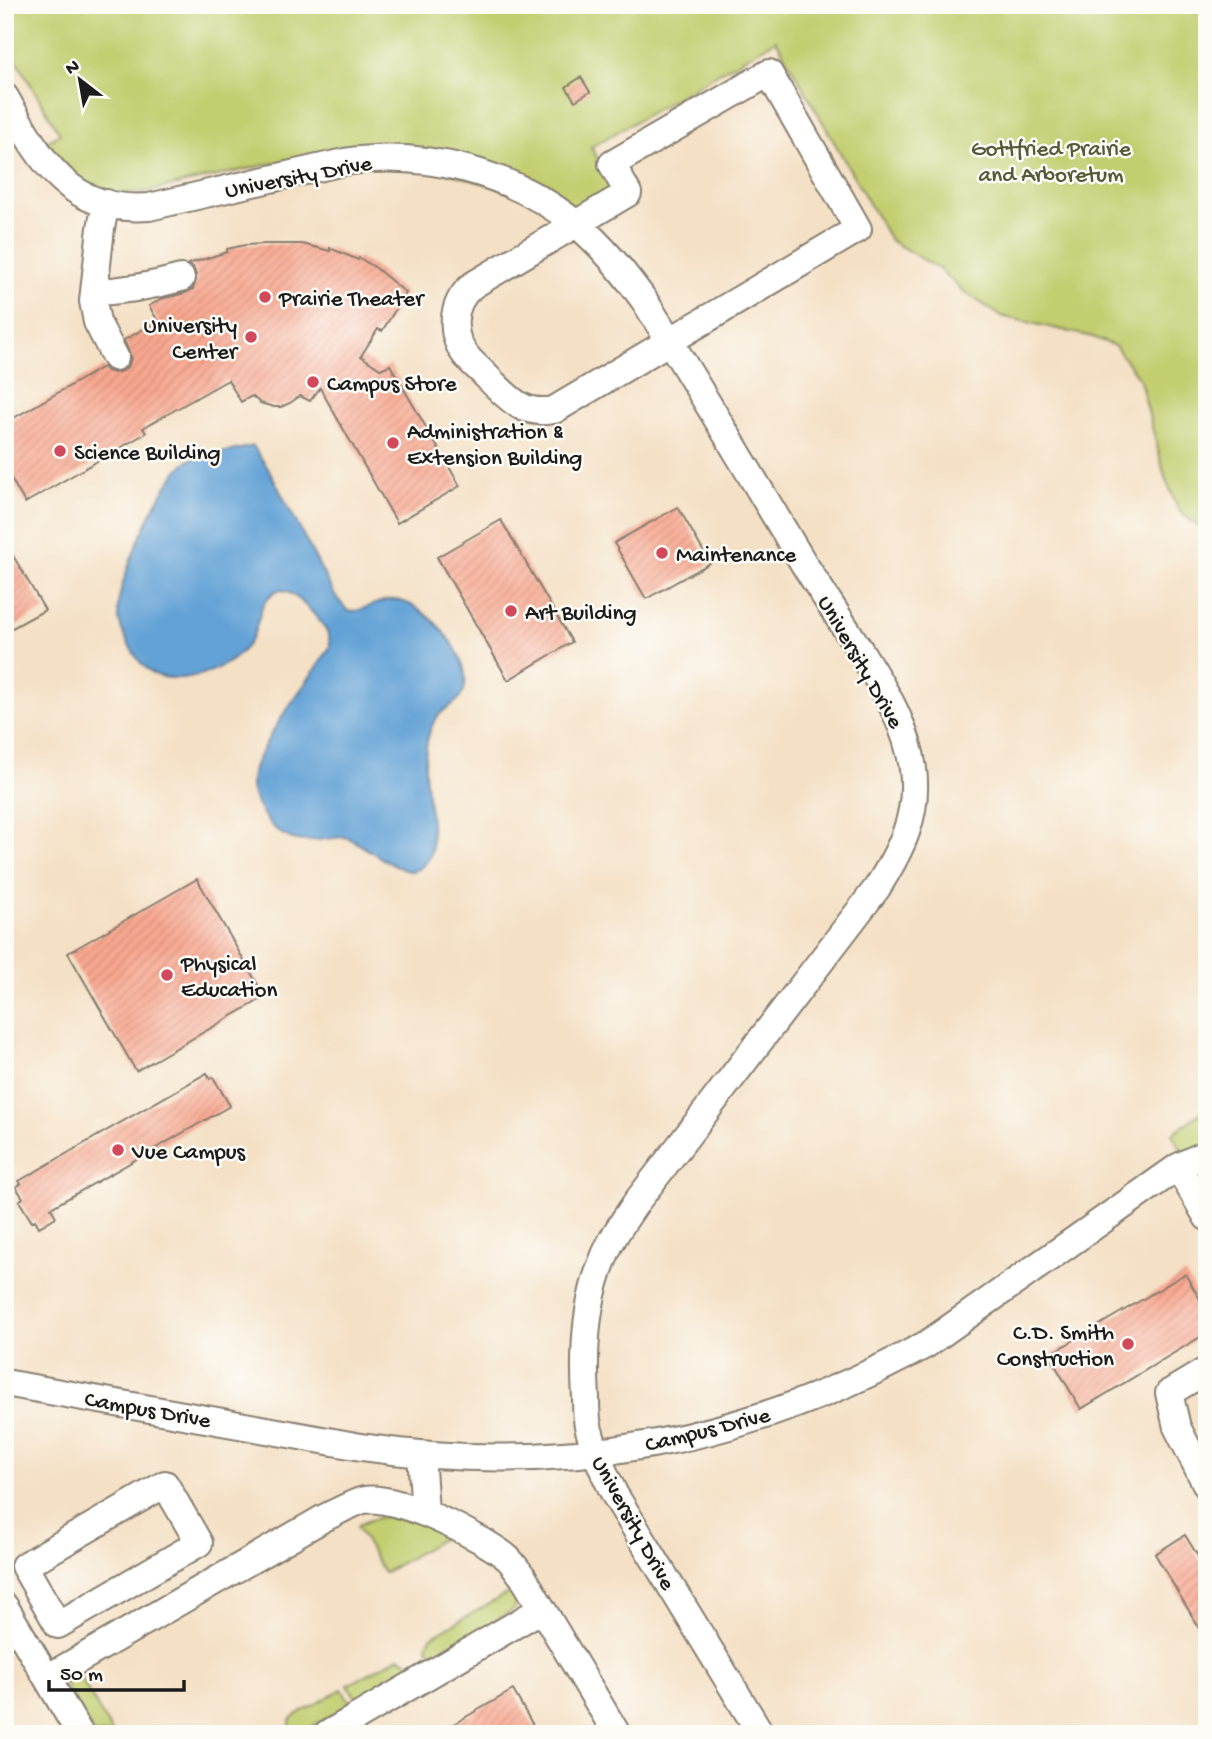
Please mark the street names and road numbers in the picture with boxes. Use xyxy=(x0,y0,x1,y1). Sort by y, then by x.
street label: University Drive xyxy=(223,151,376,206)
street label: University Drive xyxy=(810,591,908,735)
street label: Campus Drive xyxy=(82,1387,214,1436)
street label: Campus Drive xyxy=(643,1403,774,1460)
street label: University Drive xyxy=(584,1452,680,1596)

